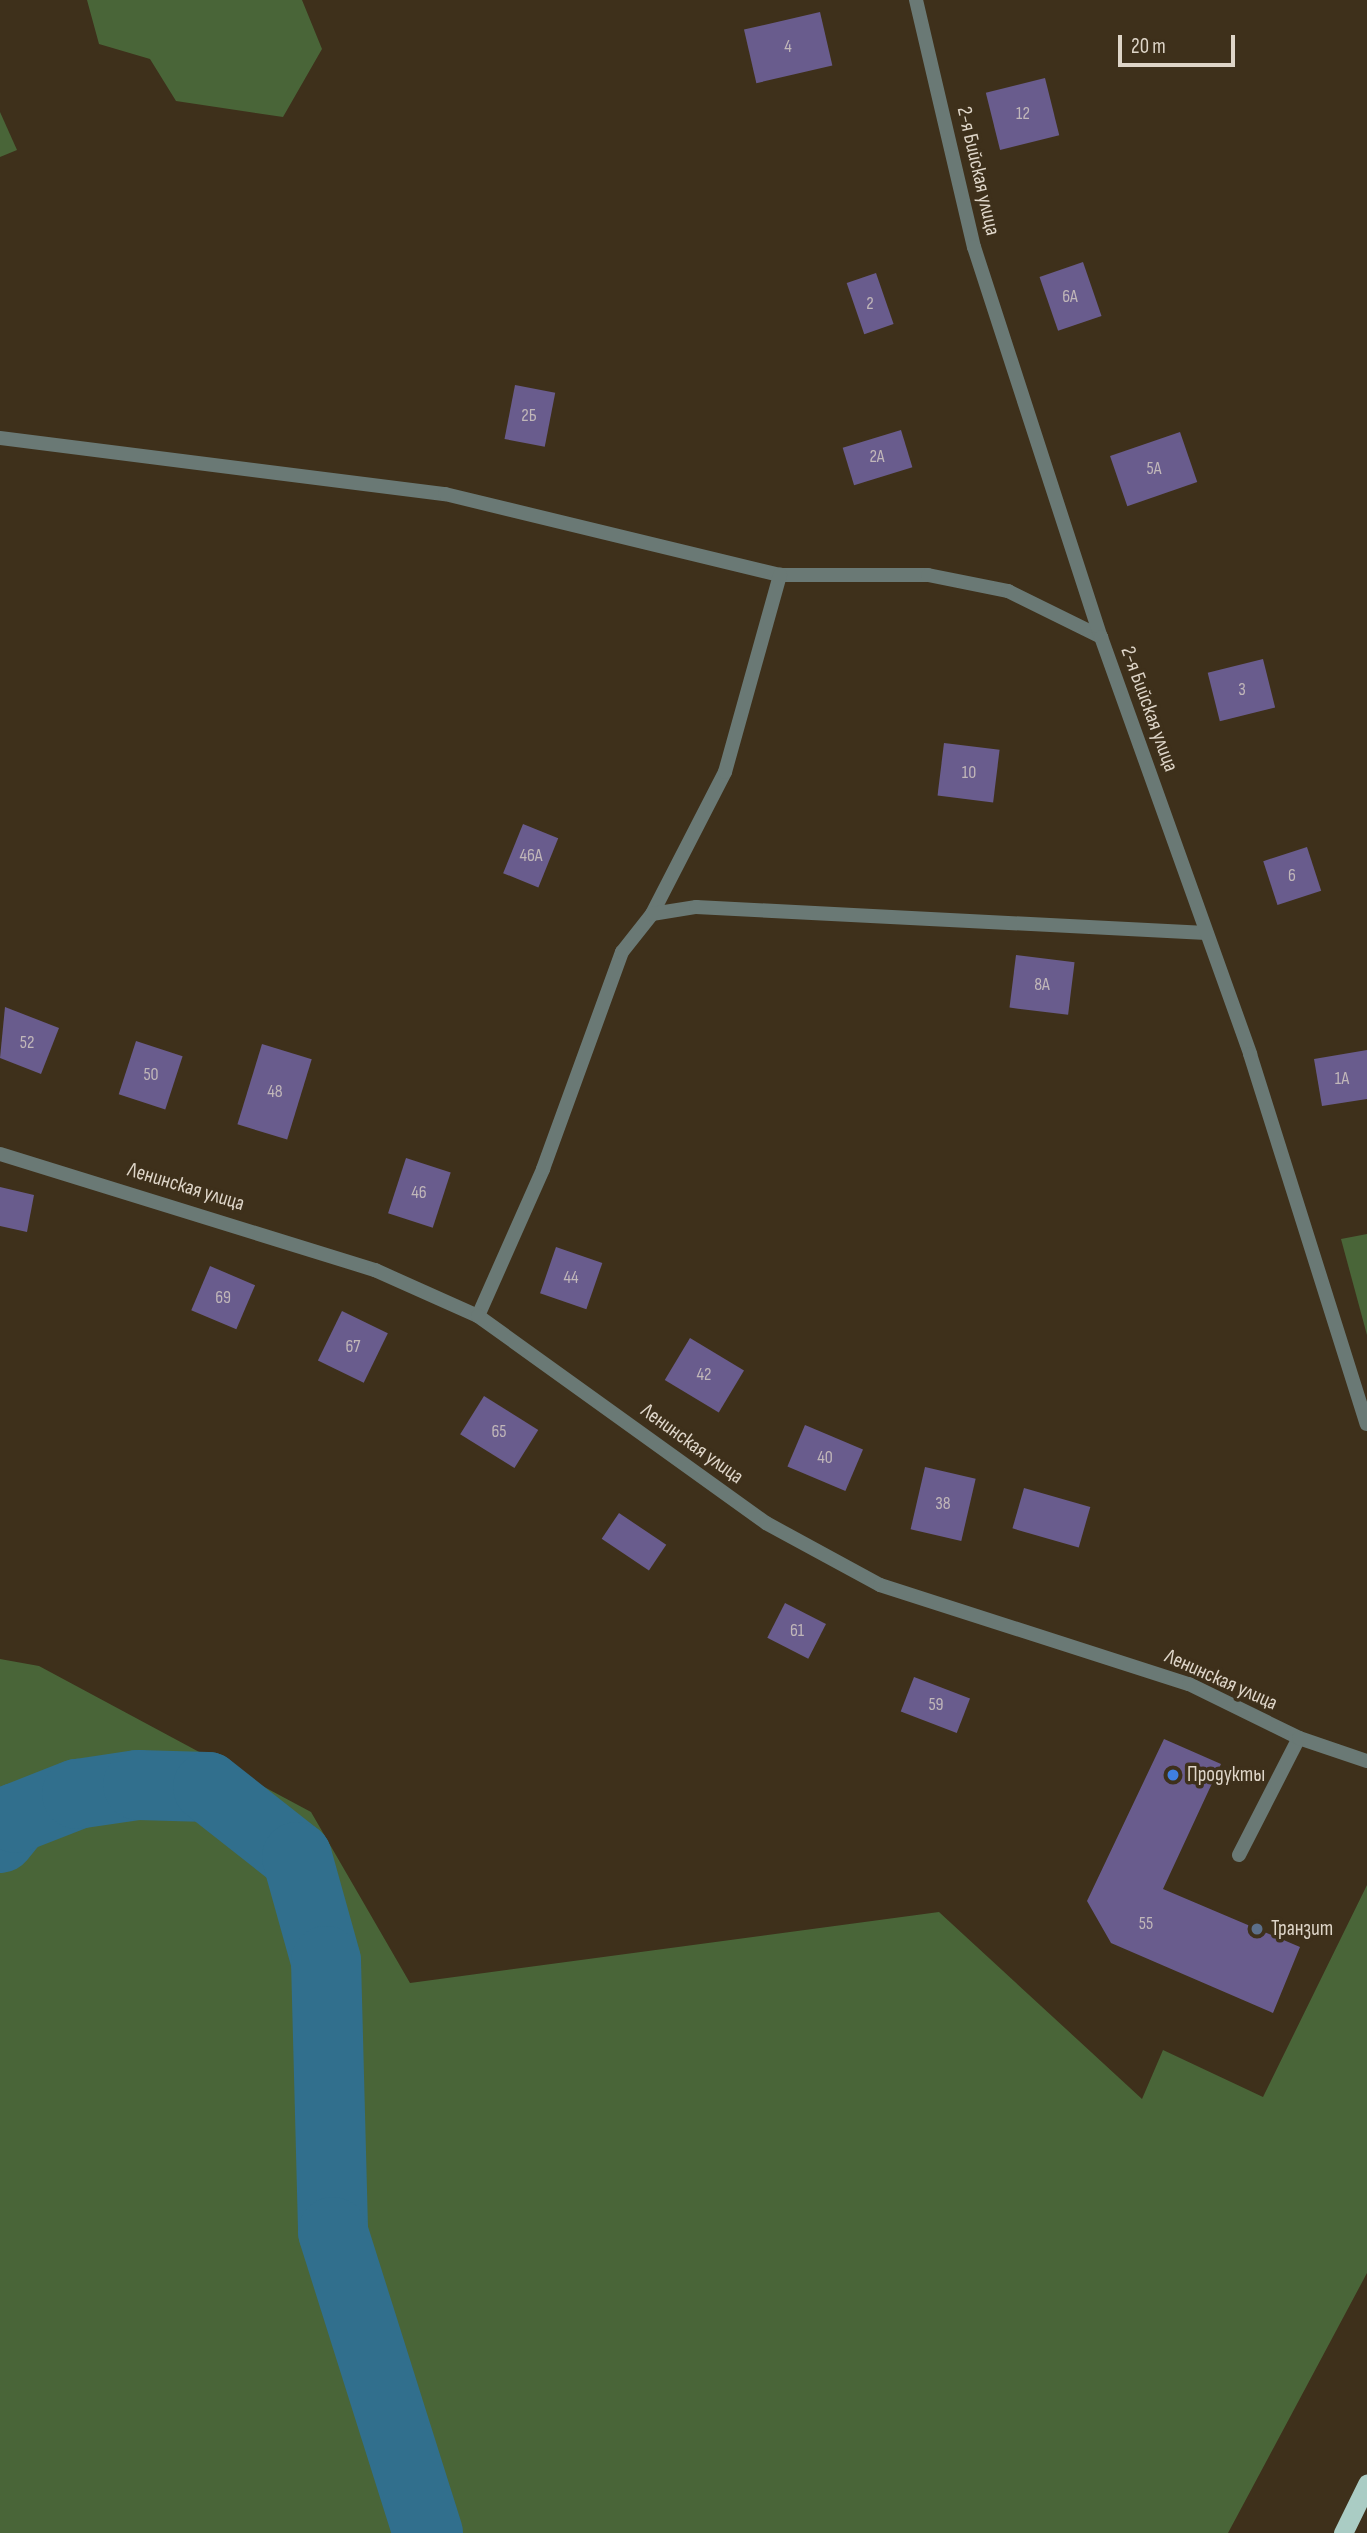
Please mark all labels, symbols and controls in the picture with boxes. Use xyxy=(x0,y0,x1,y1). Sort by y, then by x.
scale bar xyxy=(1122,21,1239,65)
text: 20 m xyxy=(1131,34,1166,59)
house number: 4 xyxy=(784,36,792,58)
house number: 12 xyxy=(1016,103,1030,125)
street label: 2-я Бийская улица xyxy=(951,104,1005,238)
house number: 6А xyxy=(1062,286,1078,308)
house number: 2 xyxy=(866,293,874,315)
house number: 2Б xyxy=(521,405,537,427)
house number: 2А xyxy=(869,446,885,468)
house number: 5А xyxy=(1147,458,1161,480)
street label: 2-я Бийская улица xyxy=(1115,643,1183,775)
house number: 3 xyxy=(1238,679,1246,701)
house number: 10 xyxy=(962,762,976,784)
house number: 46А xyxy=(519,845,543,867)
house number: 6 xyxy=(1288,865,1296,887)
house number: 8А xyxy=(1034,974,1050,996)
house number: 52 xyxy=(20,1032,34,1054)
house number: 50 xyxy=(143,1064,159,1086)
house number: 1А xyxy=(1335,1068,1349,1090)
house number: 48 xyxy=(267,1081,283,1103)
street label: Ленинская улица xyxy=(125,1157,247,1217)
house number: 46 xyxy=(411,1182,427,1204)
house number: 44 xyxy=(563,1267,579,1289)
house number: 69 xyxy=(215,1287,231,1309)
house number: 67 xyxy=(345,1336,361,1358)
house number: 42 xyxy=(696,1364,712,1386)
street label: Ленинская улица xyxy=(636,1398,748,1490)
house number: 65 xyxy=(491,1421,507,1443)
house number: 40 xyxy=(817,1447,833,1469)
house number: 38 xyxy=(935,1493,951,1515)
house number: 61 xyxy=(790,1620,804,1642)
street label: Ленинская улица xyxy=(1161,1644,1281,1716)
house number: 59 xyxy=(928,1694,944,1716)
place label: Продукты xyxy=(1187,1762,1265,1788)
marker: Продукты xyxy=(1165,1767,1181,1783)
house number: 55 xyxy=(1139,1913,1153,1935)
place label: Транзит xyxy=(1271,1916,1333,1942)
marker: Транзит xyxy=(1249,1921,1265,1937)

